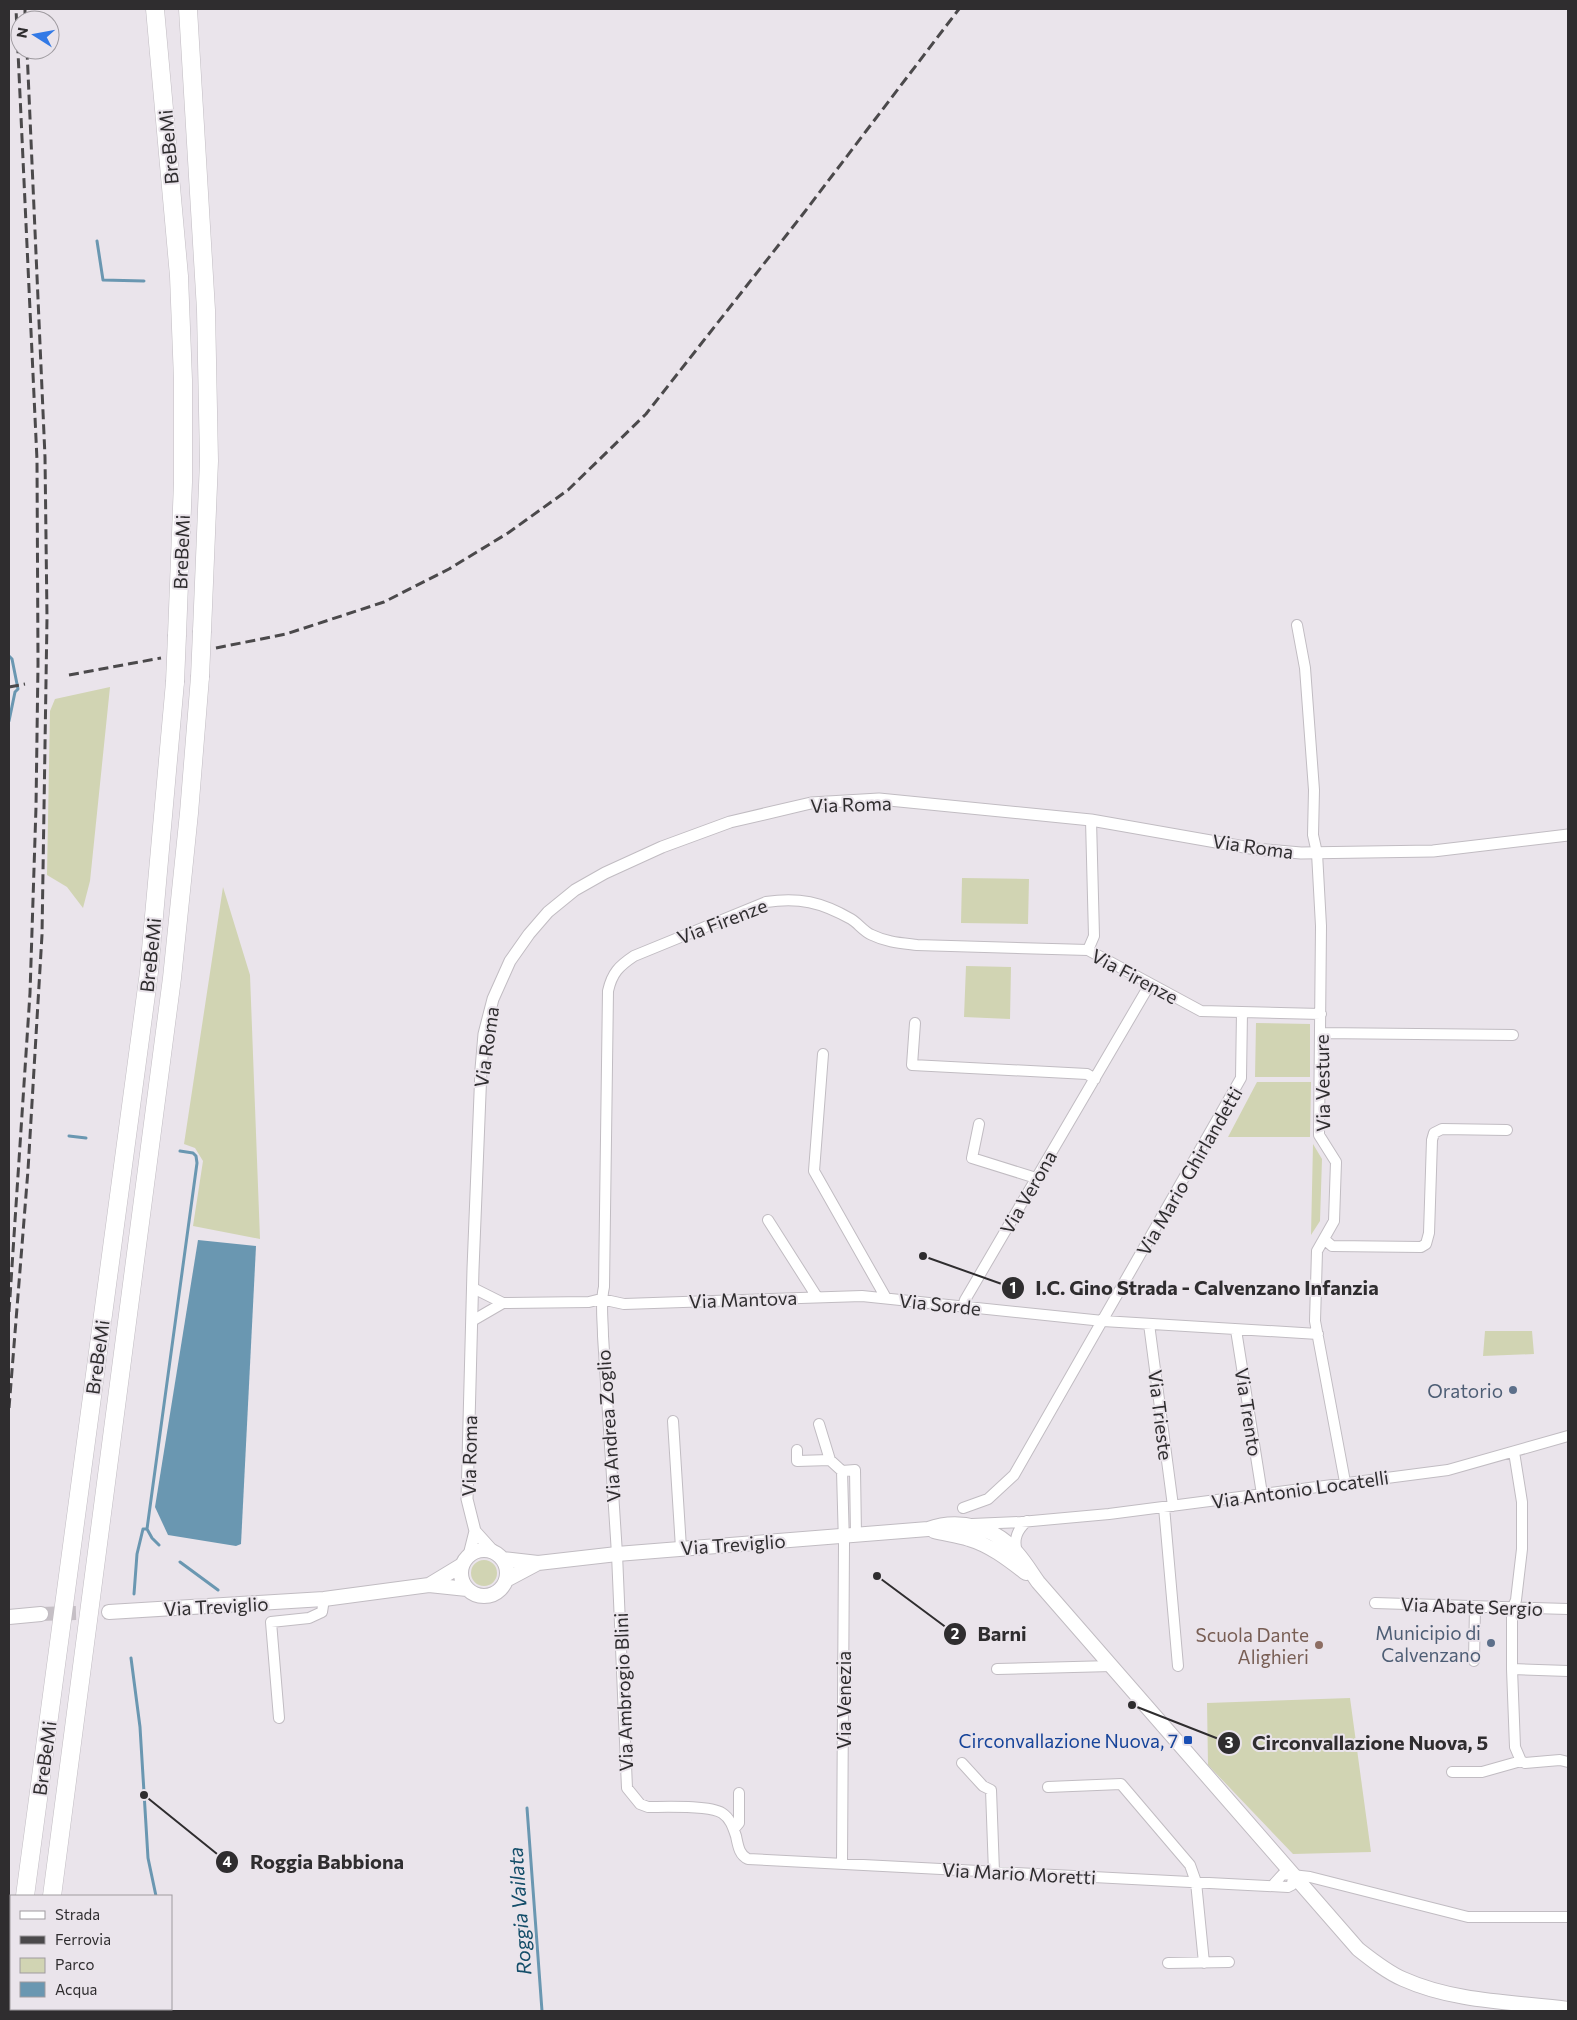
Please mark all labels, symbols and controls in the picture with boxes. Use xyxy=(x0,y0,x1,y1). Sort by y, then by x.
north arrow xyxy=(10,10,60,60)
text: N xyxy=(12,26,31,39)
street label: BreBeMi xyxy=(153,109,183,185)
street label: BreBeMi xyxy=(168,514,194,590)
street label: Via Roma xyxy=(810,791,892,817)
street label: Via Roma xyxy=(1211,829,1295,863)
street label: Via Firenze xyxy=(674,893,770,949)
street label: BreBeMi xyxy=(135,917,165,993)
street label: Via Firenze xyxy=(1088,944,1182,1008)
street label: Via Roma xyxy=(469,1005,503,1089)
street label: Via Vesture xyxy=(1310,1034,1334,1132)
street label: Via Mario Ghirlandetti xyxy=(1131,1082,1247,1260)
street label: Via Verona xyxy=(995,1146,1061,1238)
callout: I.C. Gino Strada - Calvenzano Infanzia xyxy=(1001,1271,1389,1306)
text: I.C. Gino Strada - Calvenzano Infanzia xyxy=(1035,1275,1379,1299)
text: 1 xyxy=(1010,1278,1016,1296)
street label: Via Mantova xyxy=(688,1286,798,1312)
street label: Via Sorde xyxy=(898,1288,982,1320)
street label: BreBeMi xyxy=(80,1318,114,1396)
street label: Via Andrea Zoglio xyxy=(591,1349,625,1503)
street label: Via Trento xyxy=(1231,1366,1267,1458)
street label: Via Trieste xyxy=(1144,1369,1178,1461)
place label: Oratorio xyxy=(1427,1379,1503,1402)
marker: Oratorio xyxy=(1507,1384,1519,1396)
street label: Via Roma xyxy=(457,1415,481,1497)
street label: Via Antonio Locatelli xyxy=(1210,1465,1390,1513)
street label: Via Treviglio xyxy=(680,1529,786,1559)
street label: Via Treviglio xyxy=(163,1592,269,1620)
street label: Via Abate Sergio xyxy=(1400,1592,1544,1620)
street label: Via Ambrogio Blini xyxy=(609,1612,637,1772)
callout: Barni xyxy=(942,1616,1036,1651)
text: Barni xyxy=(977,1621,1027,1645)
place label: Municipio di Calvenzano xyxy=(1375,1621,1481,1666)
place label: Scuola Dante Alighieri xyxy=(1196,1623,1309,1668)
text: 2 xyxy=(951,1624,959,1642)
marker: Municipio di Calvenzano xyxy=(1485,1637,1497,1649)
marker: Scuola Dante Alighieri xyxy=(1313,1639,1325,1651)
street label: Via Venezia xyxy=(832,1651,855,1749)
street label: BreBeMi xyxy=(27,1719,61,1797)
callout: Circonvallazione Nuova, 5 xyxy=(1217,1725,1498,1760)
place label: Circonvallazione Nuova, 7 xyxy=(959,1729,1178,1752)
text: Circonvallazione Nuova, 5 xyxy=(1252,1730,1488,1754)
text: 3 xyxy=(1225,1733,1234,1751)
marker: Circonvallazione Nuova, 7 xyxy=(1182,1734,1194,1746)
callout: Roggia Babbiona xyxy=(215,1844,414,1879)
water label: Roggia Vailata xyxy=(503,1846,535,1976)
text: Roggia Babbiona xyxy=(250,1849,404,1873)
text: 4 xyxy=(222,1852,232,1870)
street label: Via Mario Moretti xyxy=(941,1857,1097,1889)
legend xyxy=(10,1895,172,2010)
text: Strada xyxy=(55,1905,100,1923)
text: Ferrovia xyxy=(55,1930,111,1948)
text: Parco xyxy=(55,1955,94,1973)
text: Acqua xyxy=(55,1980,97,1998)

